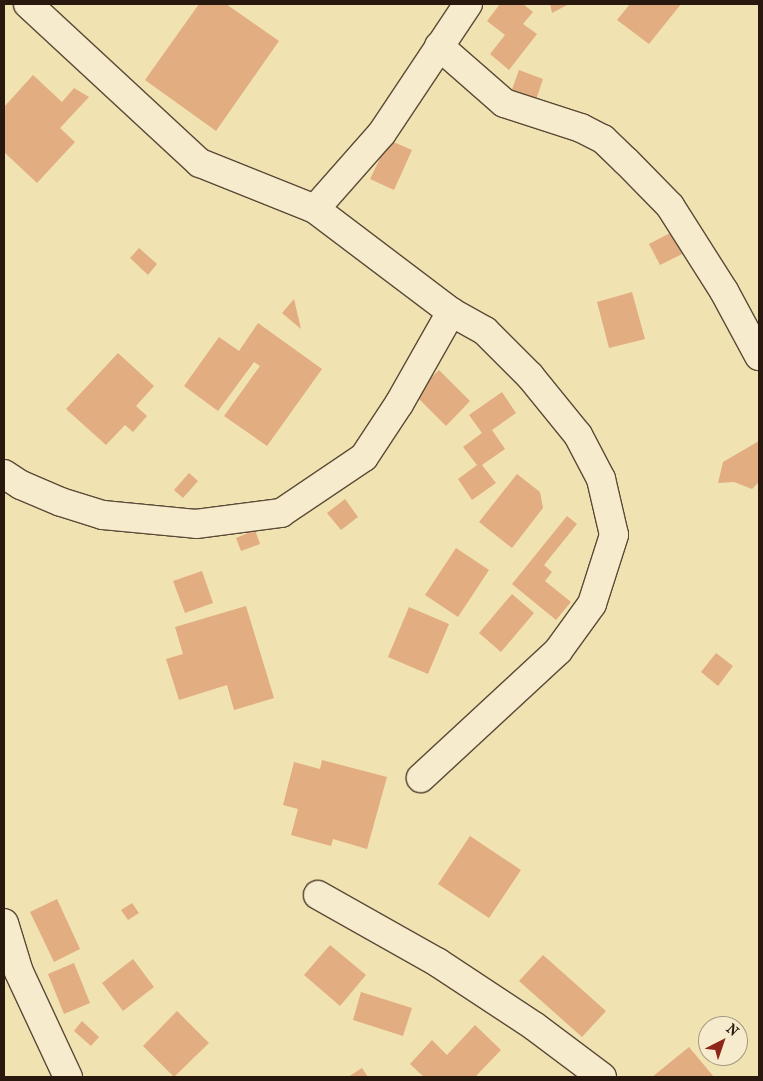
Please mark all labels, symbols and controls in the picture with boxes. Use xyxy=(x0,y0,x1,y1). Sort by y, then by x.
north arrow xyxy=(698,1016,748,1066)
text: N xyxy=(723,1020,742,1040)

